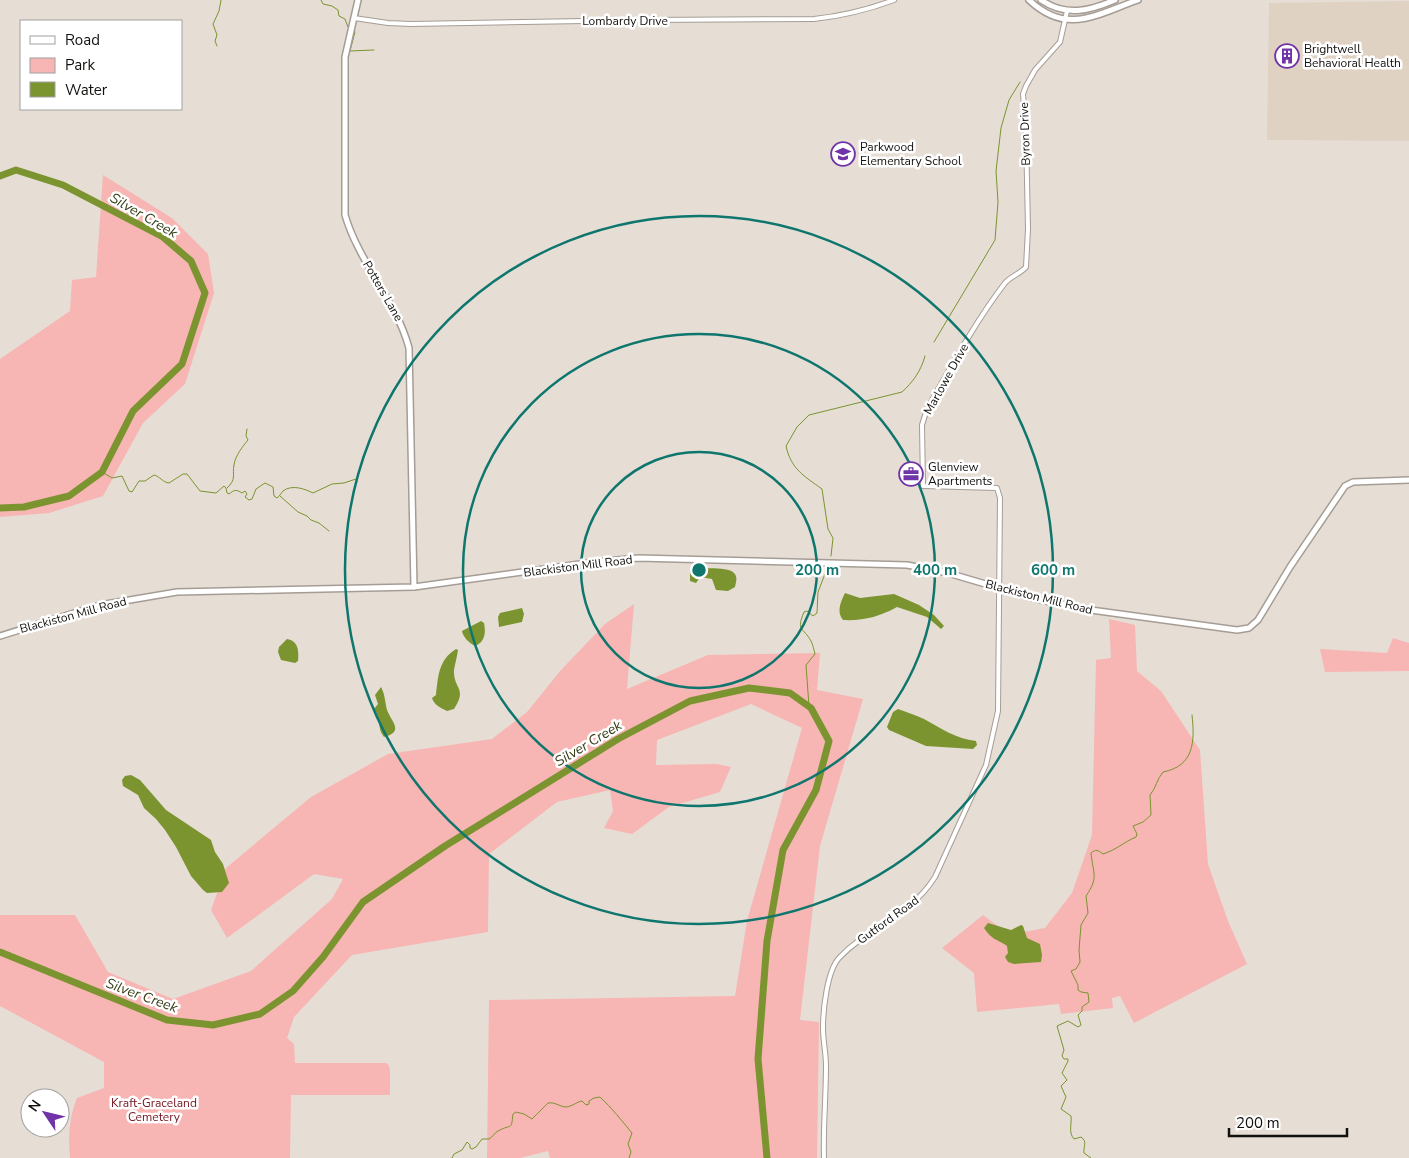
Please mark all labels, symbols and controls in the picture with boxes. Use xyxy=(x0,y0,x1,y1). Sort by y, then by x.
street label: Lombardy Drive xyxy=(582,13,668,29)
legend xyxy=(20,20,182,110)
text: Road xyxy=(65,30,100,50)
place label: Brightwell Behavioral Health xyxy=(1304,41,1401,71)
building icon: Brightwell Behavioral Health xyxy=(1274,43,1300,69)
text: Park xyxy=(65,55,95,75)
text: Water xyxy=(65,80,108,100)
street label: Byron Drive xyxy=(1016,102,1034,166)
place label: Parkwood Elementary School xyxy=(860,139,962,169)
school or university icon: Parkwood Elementary School xyxy=(830,141,856,167)
water label: Silver Creek xyxy=(106,188,182,243)
street label: Potters Lane xyxy=(359,258,407,324)
street label: Marlowe Drive xyxy=(920,341,972,417)
place label: Glenview Apartments xyxy=(928,459,993,489)
office icon: Glenview Apartments xyxy=(898,461,924,487)
street label: Blackiston Mill Road xyxy=(522,551,634,581)
text: 200 m xyxy=(795,560,839,580)
text: 400 m xyxy=(913,560,957,580)
text: 600 m xyxy=(1031,560,1075,580)
centre of rings xyxy=(690,561,708,579)
street label: Blackiston Mill Road xyxy=(984,576,1094,618)
street label: Blackiston Mill Road xyxy=(18,593,128,637)
water label: Silver Creek xyxy=(551,715,626,771)
street label: Gutford Road xyxy=(854,892,922,948)
water label: Silver Creek xyxy=(103,974,181,1018)
north arrow xyxy=(20,1088,70,1138)
park label: Kraft-Graceland Cemetery xyxy=(111,1095,197,1125)
text: N xyxy=(24,1096,46,1116)
scale bar xyxy=(1229,1106,1346,1138)
text: 200 m xyxy=(1236,1113,1280,1133)

